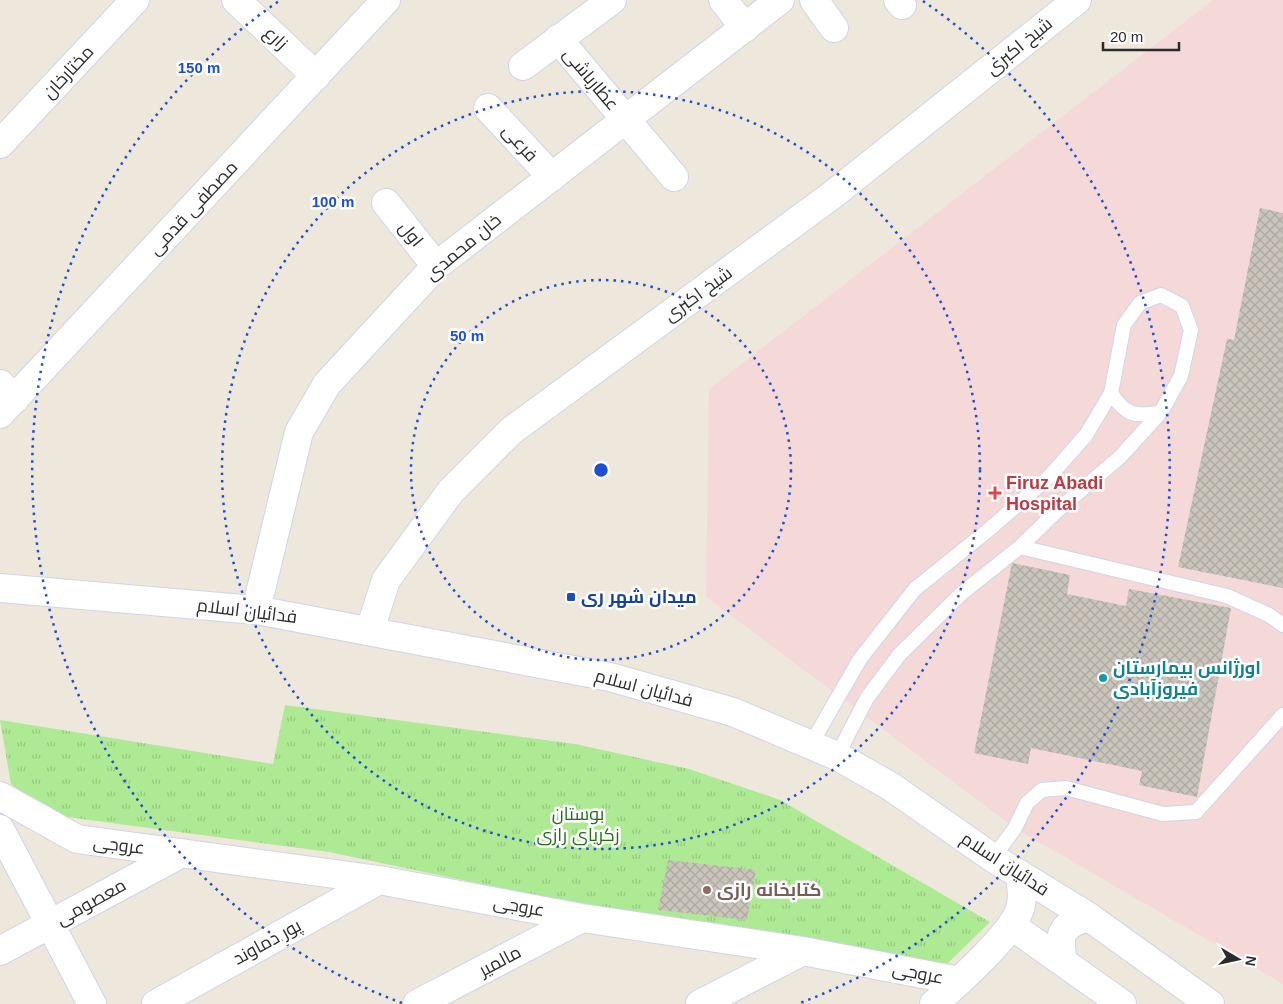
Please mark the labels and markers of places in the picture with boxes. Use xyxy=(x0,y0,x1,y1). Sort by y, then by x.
centre of rings xyxy=(592,461,610,479)
place label: Firuz Abadi Hospital xyxy=(1006,473,1103,514)
marker: Firuz Abadi Hospital xyxy=(988,486,1002,500)
place label: میدان شهر ری xyxy=(581,587,697,608)
marker: میدان شهر ری xyxy=(565,591,577,603)
place label: اورژانس بیمارستان فیروزآبادی xyxy=(1113,658,1261,700)
marker: اورژانس بیمارستان فیروزآبادی xyxy=(1097,672,1109,684)
place label: کتابخانه رازی xyxy=(717,880,822,901)
marker: کتابخانه رازی xyxy=(701,884,713,896)

